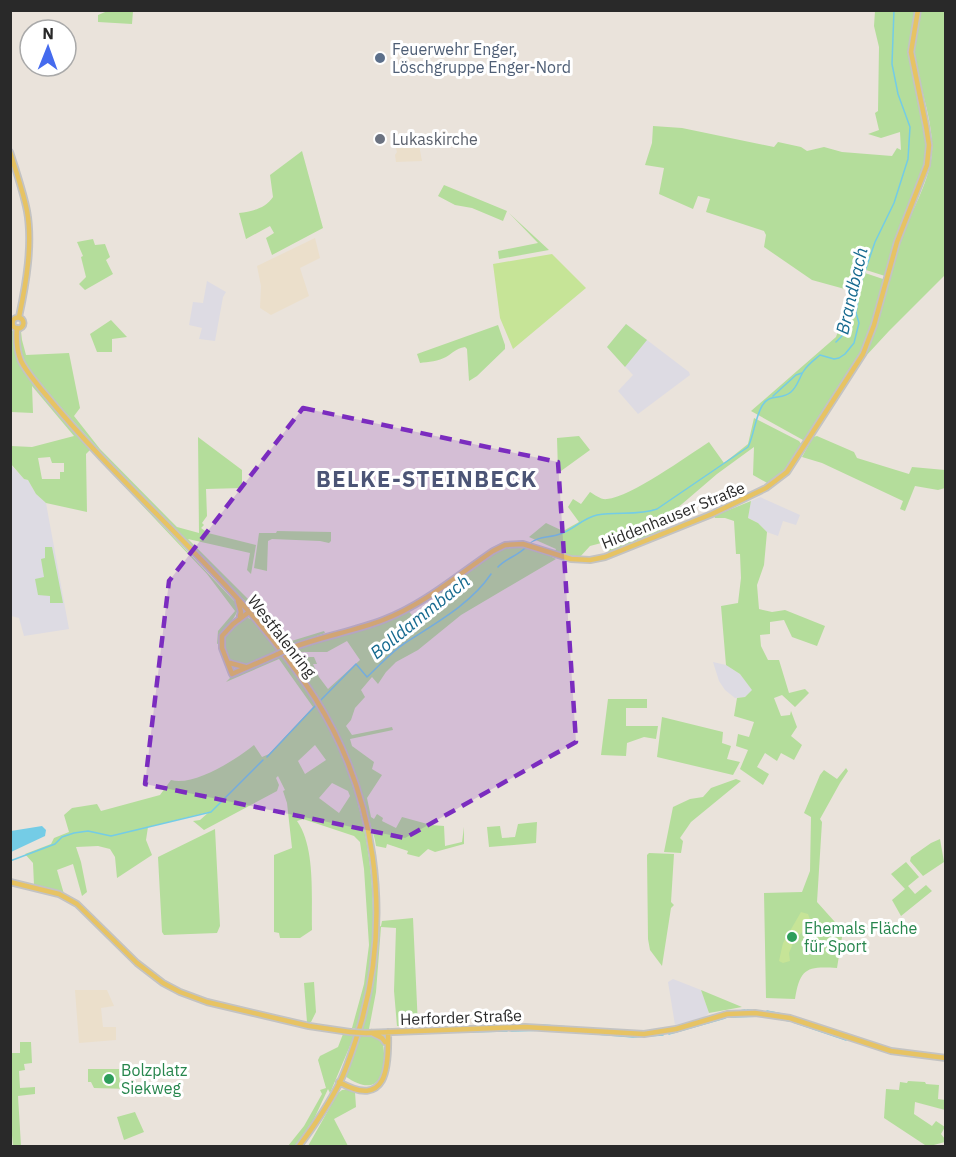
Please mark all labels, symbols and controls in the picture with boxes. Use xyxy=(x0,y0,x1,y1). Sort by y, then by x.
north arrow xyxy=(18,18,78,78)
text: N xyxy=(42,23,54,43)
place label: Feuerwehr Enger, Löschgruppe Enger-Nord xyxy=(392,39,571,77)
marker: Feuerwehr Enger, Löschgruppe Enger-Nord xyxy=(373,51,387,65)
place label: Lukaskirche xyxy=(392,129,478,149)
marker: Lukaskirche xyxy=(373,132,387,146)
water label: Brandbach xyxy=(830,245,873,337)
district label: BELKE-STEINBECK xyxy=(316,464,538,493)
street label: Hiddenhauser Straße xyxy=(598,477,748,553)
water label: Bolldammbach xyxy=(365,569,474,664)
street label: Westfalenring xyxy=(244,591,321,682)
place label: Ehemals Fläche für Sport xyxy=(804,918,918,956)
marker: Ehemals Fläche für Sport xyxy=(785,930,799,944)
street label: Herforder Straße xyxy=(400,1005,522,1029)
place label: Bolzplatz Siekweg xyxy=(121,1060,187,1098)
marker: Bolzplatz Siekweg xyxy=(102,1072,116,1086)

